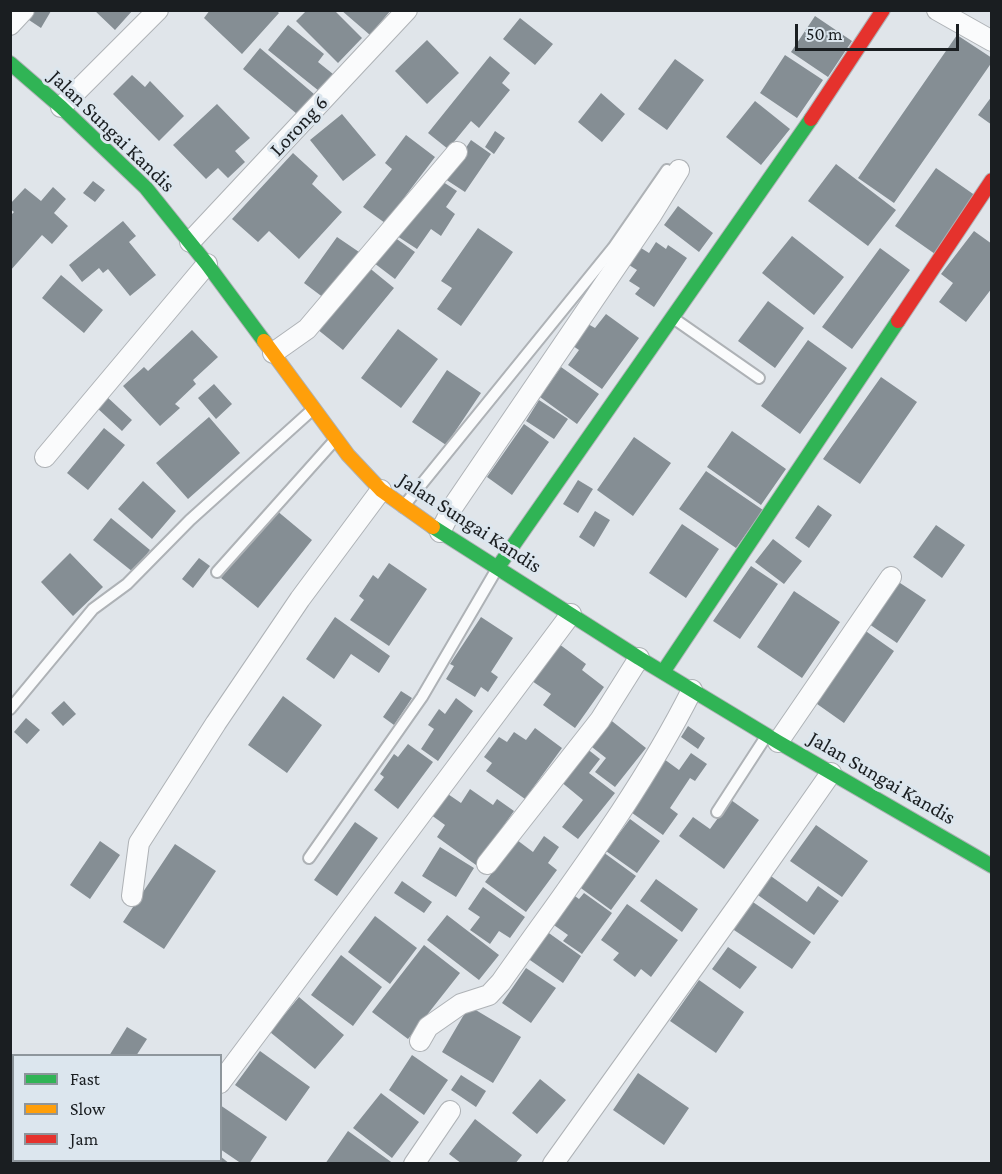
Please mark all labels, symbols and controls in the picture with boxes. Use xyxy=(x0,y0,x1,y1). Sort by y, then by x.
scale bar xyxy=(798,12,962,50)
text: 50 m xyxy=(806,24,843,44)
street label: Jalan Sungai Kandis xyxy=(44,64,180,198)
street label: Lorong 6 xyxy=(264,90,334,162)
street label: Jalan Sungai Kandis xyxy=(394,467,546,579)
street label: Jalan Sungai Kandis xyxy=(804,726,960,830)
legend xyxy=(12,1054,222,1162)
text: Fast xyxy=(70,1069,100,1089)
text: Slow xyxy=(70,1099,105,1119)
text: Jam xyxy=(70,1129,98,1149)

